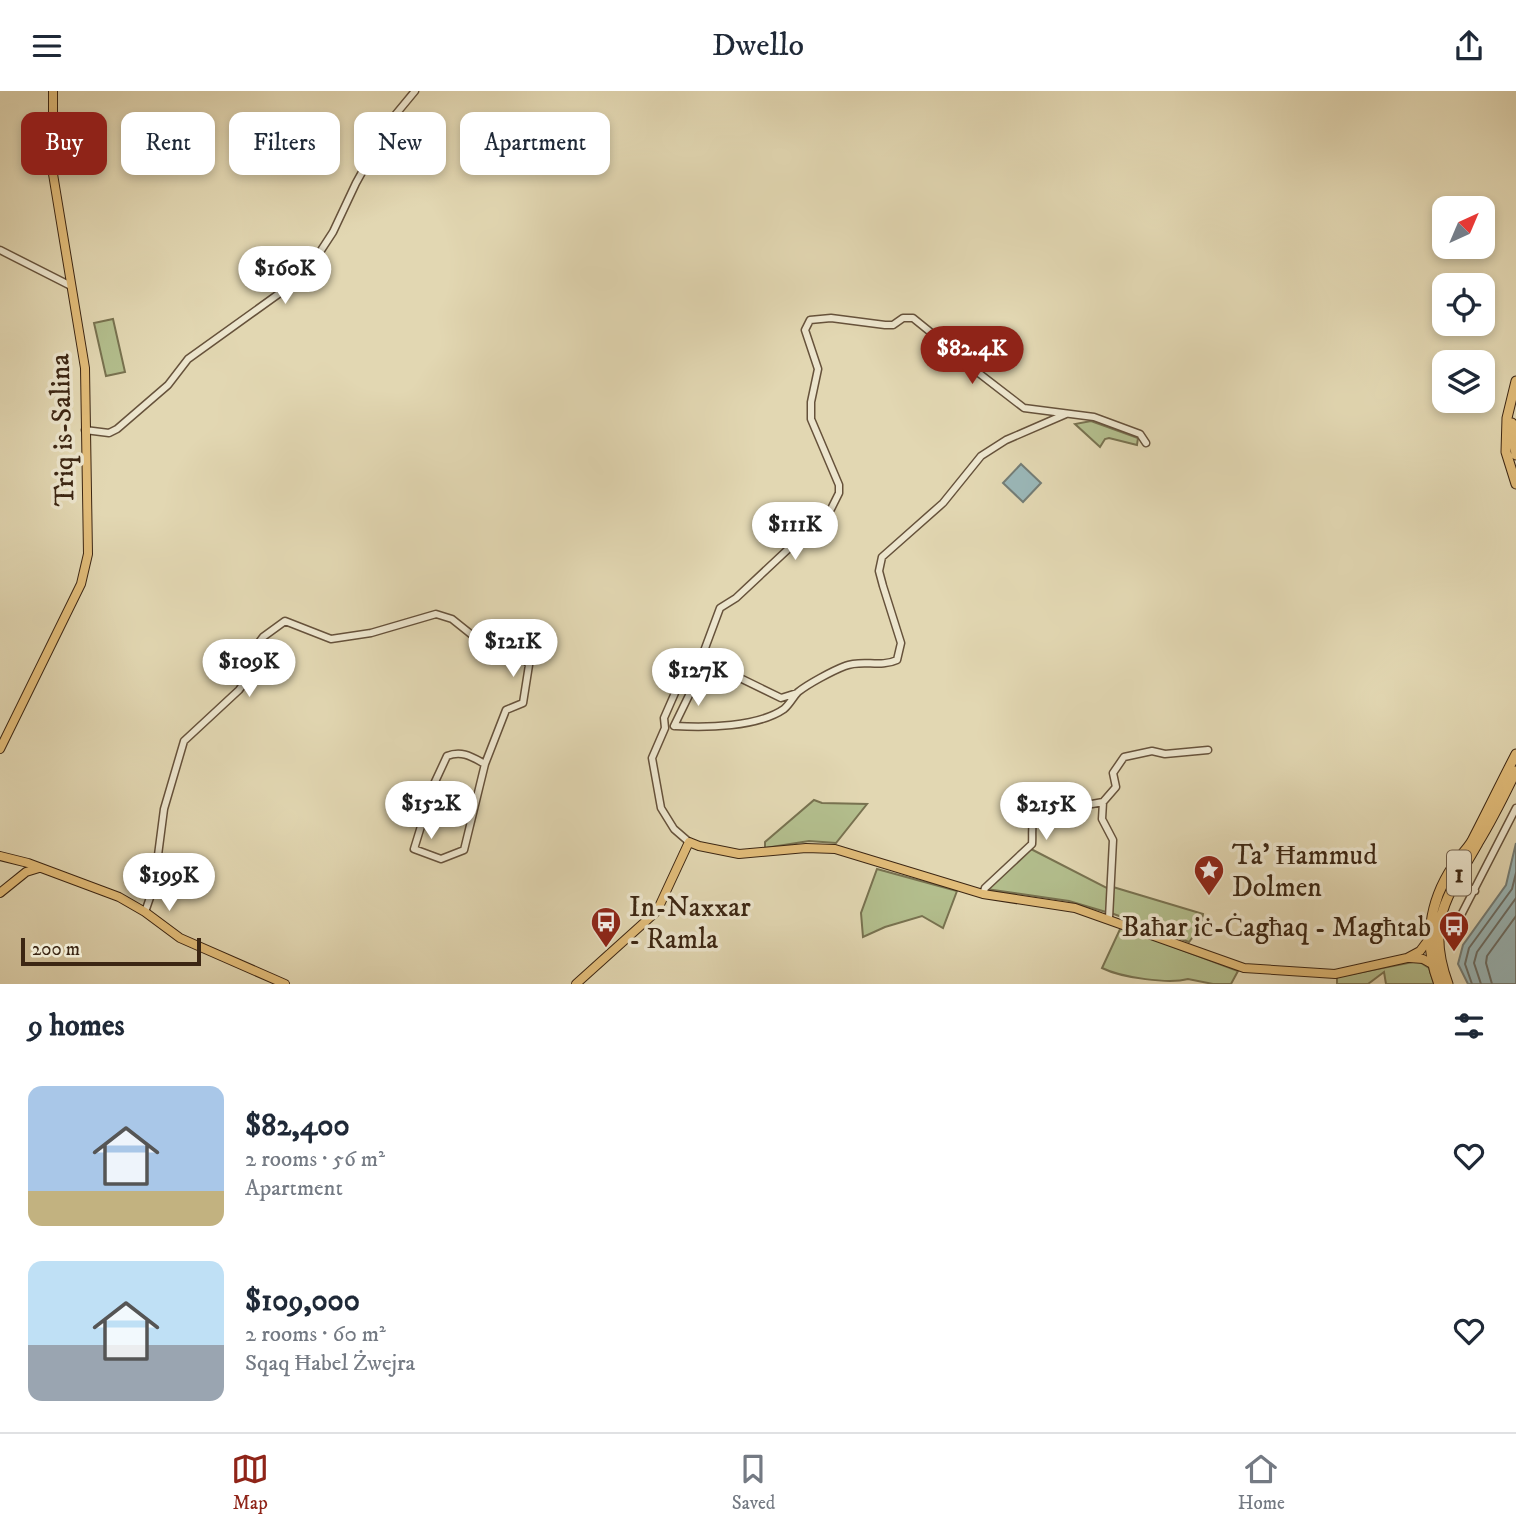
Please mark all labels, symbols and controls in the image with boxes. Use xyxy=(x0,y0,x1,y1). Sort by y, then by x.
text: Dwello xyxy=(712,26,804,66)
icon: menu xyxy=(28,27,66,65)
icon: share xyxy=(1450,27,1488,65)
chip: Buy xyxy=(21,112,107,175)
chip: Rent xyxy=(121,112,215,175)
chip: Filters xyxy=(229,112,340,175)
chip: New xyxy=(354,112,446,175)
chip: Apartment xyxy=(460,112,610,175)
north arrow xyxy=(1432,196,1494,259)
map controls xyxy=(1432,196,1495,413)
pin: $160K xyxy=(236,247,334,306)
text: $160K xyxy=(254,254,316,283)
button: locate xyxy=(1432,273,1495,336)
pin: $82.4K xyxy=(915,327,1029,386)
text: $82.4K xyxy=(937,334,1007,363)
button: layers xyxy=(1432,350,1495,413)
street label: Triq is-Salina xyxy=(42,353,83,507)
pin: $111K xyxy=(746,503,844,562)
text: $111K xyxy=(768,510,822,539)
pin: $121K xyxy=(464,619,562,679)
text: $121K xyxy=(485,627,541,656)
pin: $109K xyxy=(200,639,298,699)
text: $109K xyxy=(219,647,279,676)
pin: $127K xyxy=(649,649,747,708)
text: $127K xyxy=(668,656,728,685)
pin: $152K xyxy=(382,781,480,841)
pin: $215K xyxy=(997,783,1095,842)
text: $152K xyxy=(401,789,461,818)
text: $215K xyxy=(1016,790,1076,819)
place label: Ta’ Ħammud Dolmen xyxy=(1232,838,1377,905)
road number: 1 xyxy=(1447,851,1471,895)
pin: $199K xyxy=(120,853,218,913)
place icon: Ta’ Ħammud Dolmen xyxy=(1192,853,1226,897)
text: $199K xyxy=(139,861,199,890)
place label: In-Naxxar - Ramla xyxy=(629,890,751,957)
bus stop icon: In-Naxxar - Ramla xyxy=(589,905,623,949)
bus stop icon: Baħar iċ-Ċagħaq - Magħtab xyxy=(1437,909,1471,953)
place label: Baħar iċ-Ċagħaq - Magħtab xyxy=(1122,910,1431,945)
scale bar xyxy=(21,935,201,967)
text: 200 m xyxy=(32,938,80,961)
icon: filters xyxy=(1450,1007,1488,1045)
text: 9 homes xyxy=(28,1008,125,1045)
text: $82,400 xyxy=(245,1108,350,1145)
icon: home xyxy=(84,1114,168,1198)
icon: heart xyxy=(1450,1137,1488,1175)
text: 2 rooms · 56 m² xyxy=(245,1145,385,1174)
text: Apartment xyxy=(245,1174,343,1203)
text: $109,000 xyxy=(245,1283,360,1320)
icon: home xyxy=(84,1289,168,1373)
icon: heart xyxy=(1450,1312,1488,1350)
text: 2 rooms · 60 m² xyxy=(245,1320,386,1349)
text: Sqaq Ħabel Żwejra xyxy=(245,1349,415,1378)
tab: Map xyxy=(231,1450,269,1515)
tab: Saved xyxy=(732,1450,775,1515)
tab: Home xyxy=(1238,1450,1285,1515)

